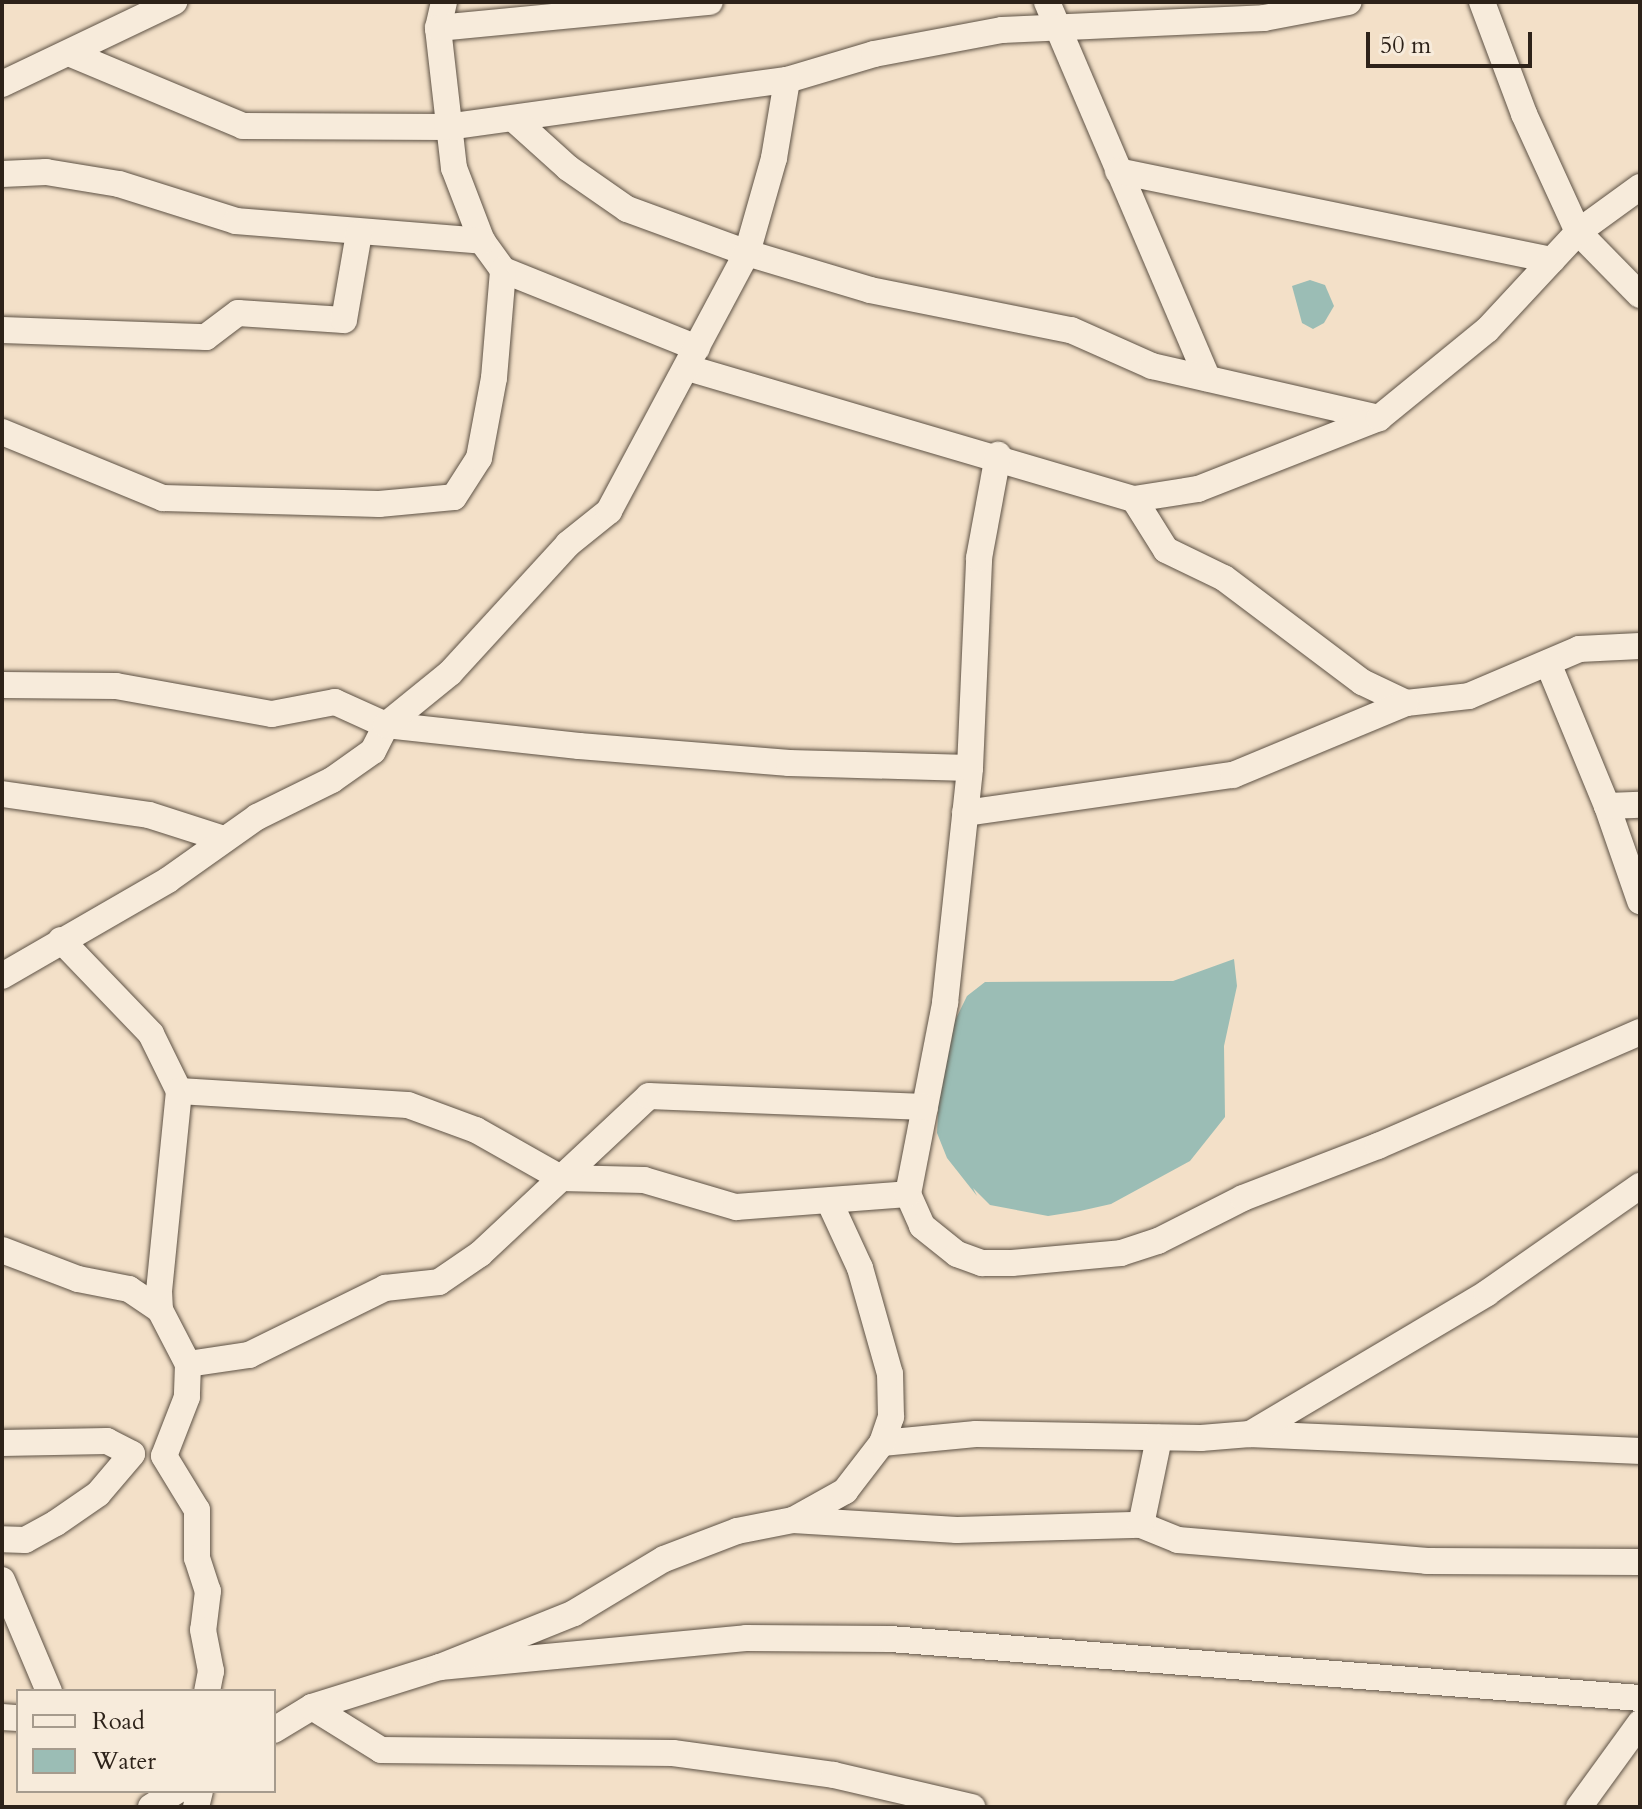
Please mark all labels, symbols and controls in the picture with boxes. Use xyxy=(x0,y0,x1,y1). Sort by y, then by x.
scale bar xyxy=(1370,16,1536,66)
text: 50 m xyxy=(1380,29,1431,62)
legend xyxy=(16,1689,276,1793)
text: Road xyxy=(92,1705,145,1738)
text: Water xyxy=(92,1745,156,1778)

